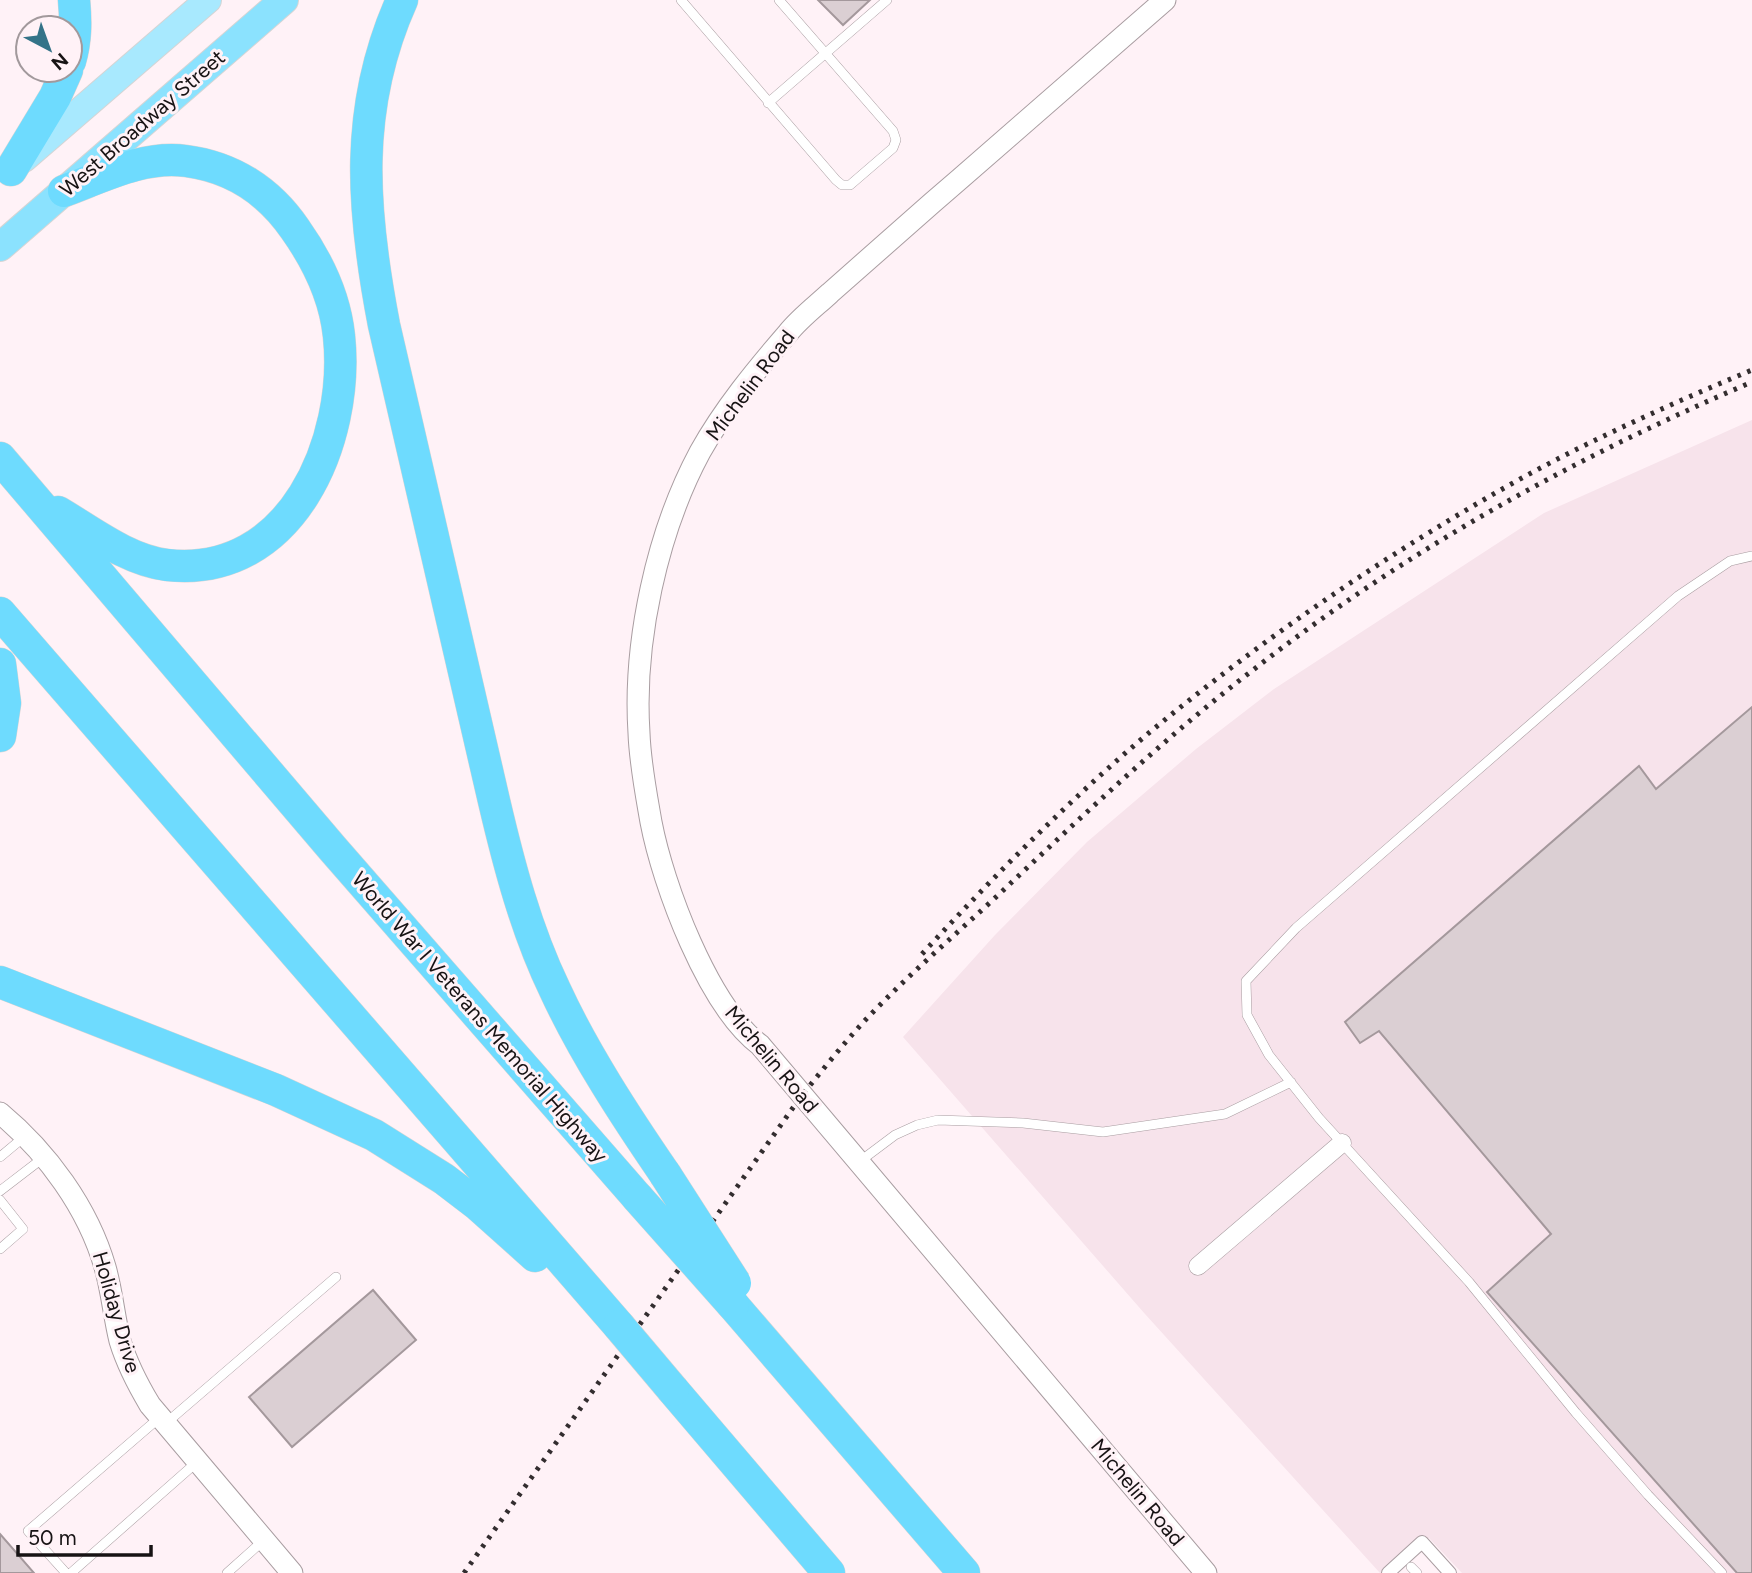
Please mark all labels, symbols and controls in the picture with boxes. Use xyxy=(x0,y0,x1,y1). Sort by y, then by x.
north arrow xyxy=(14,14,84,84)
street label: West Broadway Street xyxy=(54,44,230,202)
text: N xyxy=(47,48,73,75)
street label: Michelin Road xyxy=(700,325,800,445)
street label: World War I Veterans Memorial Highway xyxy=(347,867,613,1167)
street label: Michelin Road xyxy=(720,1000,824,1118)
street label: Holiday Drive xyxy=(88,1248,146,1376)
street label: Michelin Road xyxy=(1086,1433,1190,1551)
scale bar xyxy=(18,1514,150,1558)
text: 50 m xyxy=(28,1525,77,1550)

